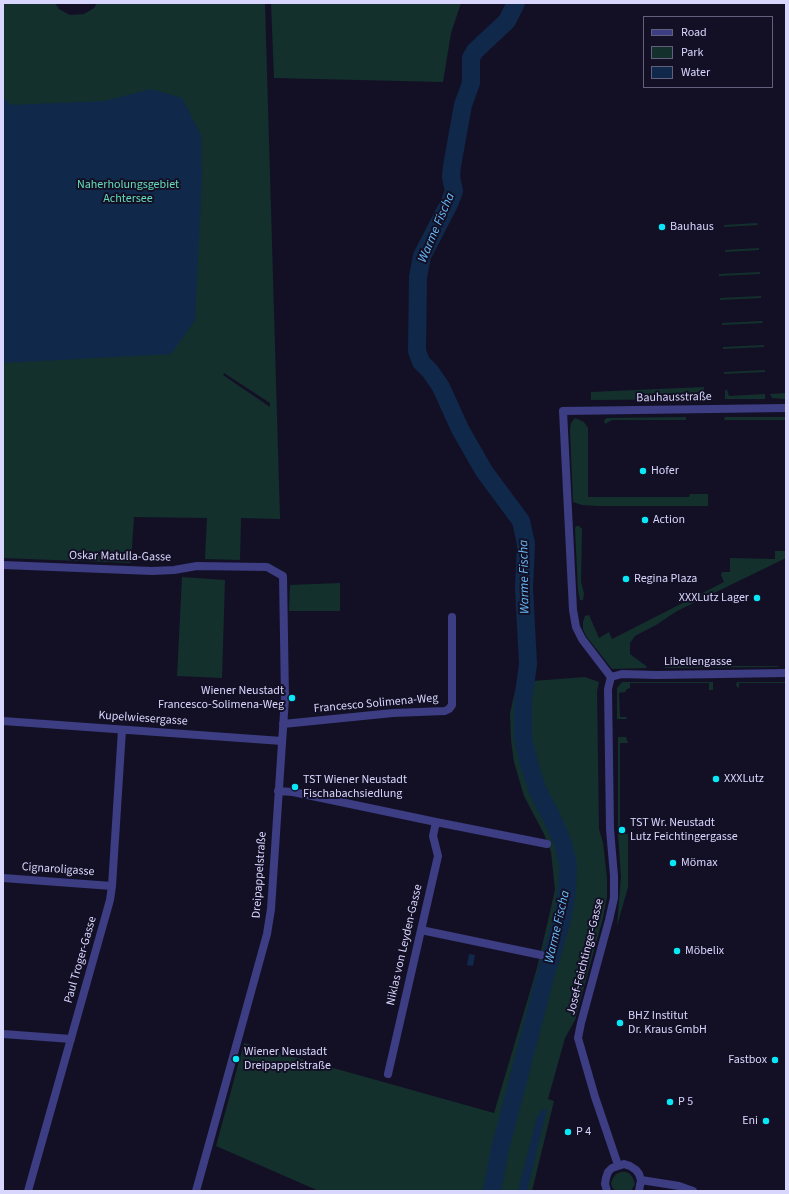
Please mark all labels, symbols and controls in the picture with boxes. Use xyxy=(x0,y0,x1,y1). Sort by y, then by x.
legend xyxy=(643,16,773,88)
text: Road xyxy=(681,24,707,41)
text: Park xyxy=(681,44,703,61)
text: Water xyxy=(681,64,710,81)
park label: Naherholungsgebiet Achtersee xyxy=(77,178,179,206)
water label: Warme Fischa xyxy=(415,191,459,265)
place label: Bauhaus xyxy=(670,220,714,234)
marker: Bauhaus xyxy=(657,222,667,232)
street label: Bauhausstraße xyxy=(636,390,712,406)
place label: Hofer xyxy=(651,464,679,478)
marker: Hofer xyxy=(638,466,648,476)
place label: Action xyxy=(653,513,685,527)
marker: Action xyxy=(640,515,650,525)
water label: Warme Fischa xyxy=(517,540,533,614)
street label: Oskar Matulla-Gasse xyxy=(69,549,171,565)
place label: Regina Plaza xyxy=(634,572,697,586)
marker: Regina Plaza xyxy=(621,574,631,584)
place label: XXXLutz Lager xyxy=(679,591,749,605)
marker: XXXLutz Lager xyxy=(752,593,762,603)
street label: Libellengasse xyxy=(664,655,732,669)
place label: Wiener Neustadt Francesco-Solimena-Weg xyxy=(158,684,284,712)
street label: Francesco Solimena-Weg xyxy=(313,691,439,717)
marker: Wiener Neustadt Francesco-Solimena-Weg xyxy=(287,693,297,703)
street label: Kupelwiesergasse xyxy=(98,709,188,729)
place label: XXXLutz xyxy=(724,772,764,786)
place label: TST Wiener Neustadt Fischabachsiedlung xyxy=(303,773,407,801)
marker: XXXLutz xyxy=(711,774,721,784)
marker: TST Wiener Neustadt Fischabachsiedlung xyxy=(290,782,300,792)
place label: TST Wr. Neustadt Lutz Feichtingergasse xyxy=(630,816,738,844)
marker: TST Wr. Neustadt Lutz Feichtingergasse xyxy=(617,825,627,835)
street label: Dreipappelstraße xyxy=(250,831,270,919)
place label: Mömax xyxy=(681,856,718,870)
marker: Mömax xyxy=(668,858,678,868)
street label: Cignaroligasse xyxy=(21,860,95,880)
street label: Niklas von Leyden-Gasse xyxy=(384,883,426,1007)
water label: Warme Fischa xyxy=(542,889,574,965)
street label: Josef-Feichtinger-Gasse xyxy=(565,897,607,1017)
street label: Paul Troger-Gasse xyxy=(62,915,100,1005)
place label: Möbelix xyxy=(685,944,724,958)
marker: Möbelix xyxy=(672,946,682,956)
place label: BHZ Institut Dr. Kraus GmbH xyxy=(628,1009,707,1037)
marker: BHZ Institut Dr. Kraus GmbH xyxy=(615,1018,625,1028)
place label: Wiener Neustadt Dreipappelstraße xyxy=(244,1045,331,1073)
place label: Fastbox xyxy=(728,1053,767,1067)
marker: Wiener Neustadt Dreipappelstraße xyxy=(231,1054,241,1064)
marker: Fastbox xyxy=(770,1055,780,1065)
place label: P 5 xyxy=(678,1095,693,1109)
marker: P 5 xyxy=(665,1097,675,1107)
place label: Eni xyxy=(742,1114,758,1128)
marker: Eni xyxy=(761,1116,771,1126)
place label: P 4 xyxy=(576,1125,591,1139)
marker: P 4 xyxy=(563,1127,573,1137)

